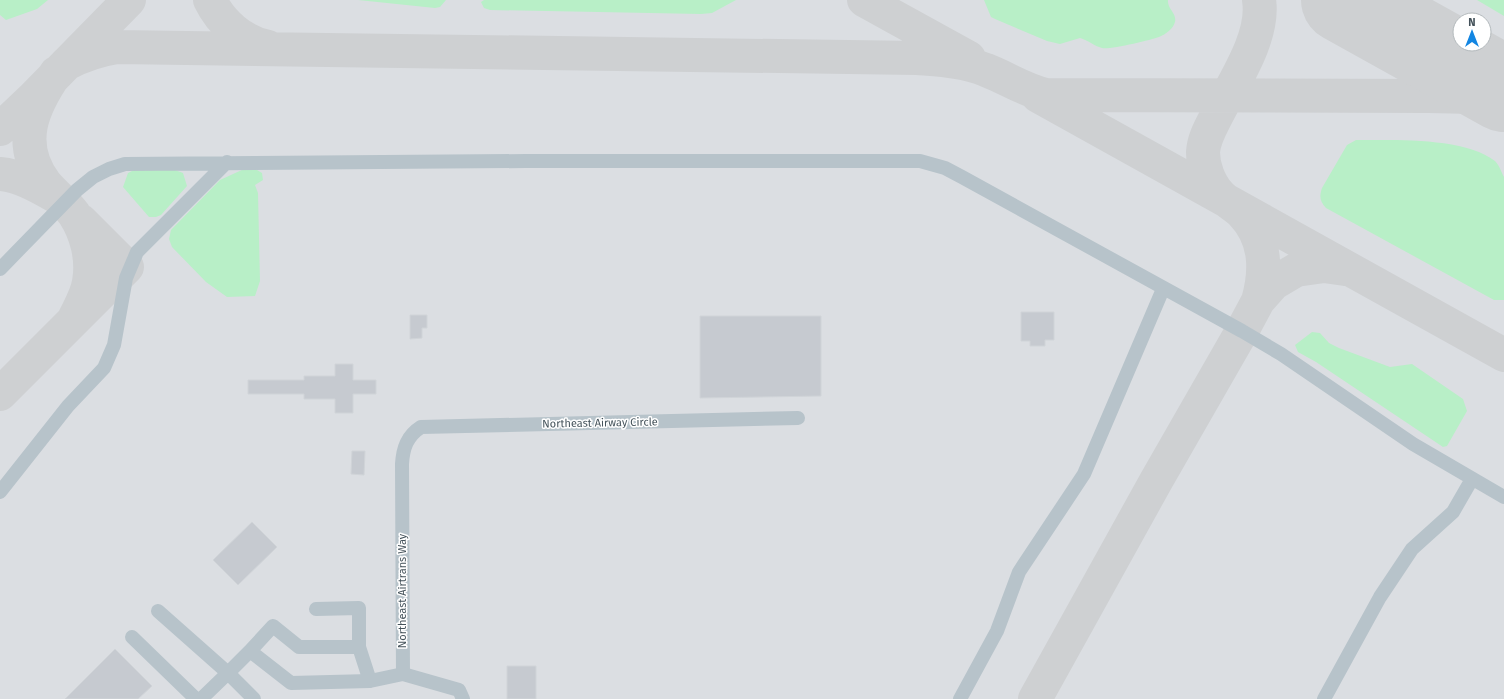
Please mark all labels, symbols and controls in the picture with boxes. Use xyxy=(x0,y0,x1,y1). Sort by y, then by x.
north arrow xyxy=(1452,12,1492,52)
text: N xyxy=(1468,16,1476,29)
street label: Northeast Airway Circle xyxy=(542,415,658,431)
street label: Northeast Airtrans Way xyxy=(396,533,409,648)

